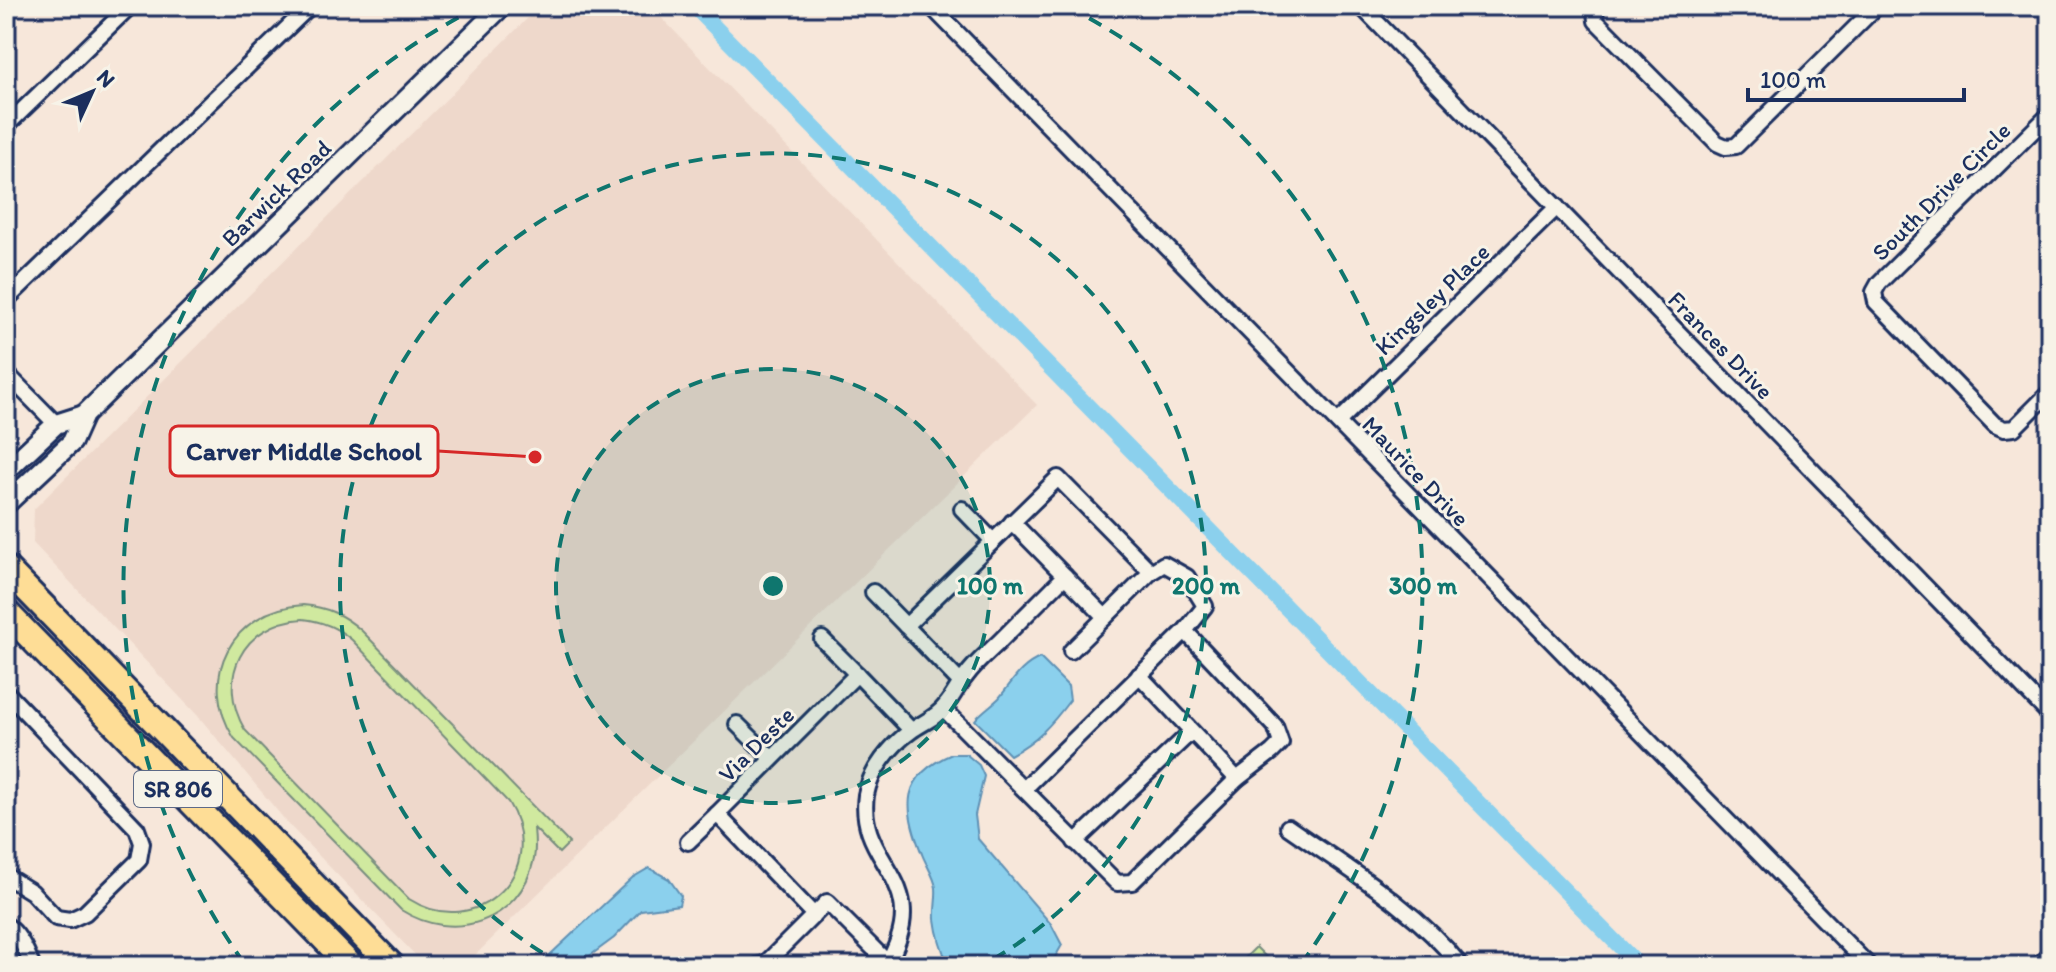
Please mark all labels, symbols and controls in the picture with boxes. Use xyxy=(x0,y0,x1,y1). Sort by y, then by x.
north arrow xyxy=(52,52,132,132)
scale bar xyxy=(1748,52,1964,102)
text: N xyxy=(91,64,121,93)
text: 100 m xyxy=(1760,65,1826,94)
street label: South Drive Circle xyxy=(1865,115,2017,267)
street label: Barwick Road xyxy=(215,133,337,252)
street label: Kingsley Place xyxy=(1368,237,1496,361)
street label: Frances Drive xyxy=(1662,285,1780,405)
street label: Maurice Drive xyxy=(1356,410,1476,532)
callout: Carver Middle School xyxy=(170,426,438,476)
text: Carver Middle School xyxy=(186,435,423,467)
text: 100 m xyxy=(957,571,1024,600)
text: 200 m xyxy=(1172,571,1241,600)
text: 300 m xyxy=(1389,571,1458,600)
centre of rings xyxy=(759,572,787,600)
street label: Via Deste xyxy=(712,700,800,788)
road number: SR 806 xyxy=(134,771,222,807)

